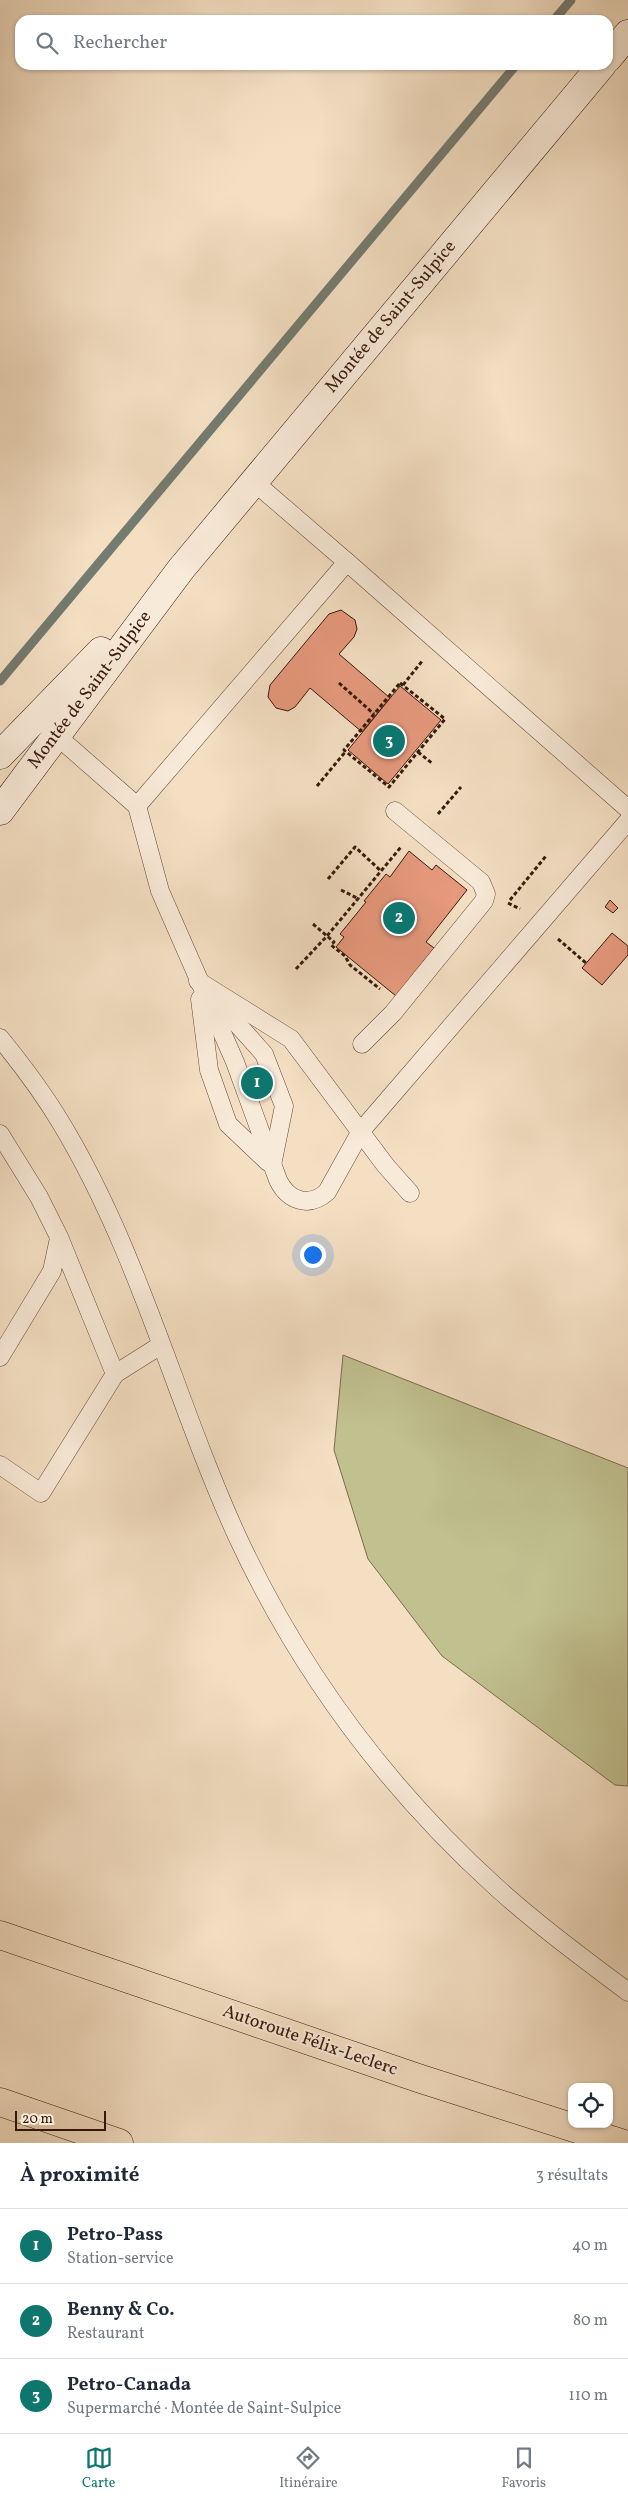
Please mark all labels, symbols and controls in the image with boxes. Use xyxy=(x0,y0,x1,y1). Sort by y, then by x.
search box xyxy=(15,15,613,70)
icon: search xyxy=(33,29,61,57)
text: Rechercher xyxy=(73,30,167,56)
street label: Montée de Saint-Sulpice xyxy=(320,235,462,399)
street label: Montée de Saint-Sulpice xyxy=(22,606,158,774)
pin: 3 xyxy=(373,722,405,760)
pin: 2 xyxy=(383,899,415,937)
pin: 1 xyxy=(241,1064,273,1102)
your location xyxy=(300,1242,326,1268)
street label: Autoroute Félix-Leclerc xyxy=(219,1999,401,2083)
map controls xyxy=(568,2083,613,2128)
button: locate xyxy=(568,2083,613,2128)
scale bar xyxy=(15,2108,106,2131)
text: 20 m xyxy=(22,2110,53,2129)
text: À proximité xyxy=(20,2161,139,2190)
text: 3 résultats xyxy=(536,2165,608,2187)
text: Petro-Pass xyxy=(67,2222,163,2248)
text: 1 xyxy=(33,2235,39,2257)
text: 40 m xyxy=(572,2235,608,2257)
text: Station-service xyxy=(67,2248,174,2270)
text: Benny & Co. xyxy=(67,2297,175,2323)
text: 2 xyxy=(32,2310,40,2332)
text: 80 m xyxy=(573,2310,608,2332)
text: Restaurant xyxy=(67,2323,145,2345)
text: Petro-Canada xyxy=(67,2372,191,2398)
text: 3 xyxy=(32,2385,40,2407)
text: 110 m xyxy=(569,2385,608,2407)
text: Supermarché · Montée de Saint-Sulpice xyxy=(67,2398,341,2420)
tab: Carte xyxy=(82,2444,115,2493)
tab: Itinéraire xyxy=(279,2444,338,2493)
tab: Favoris xyxy=(502,2444,546,2493)

